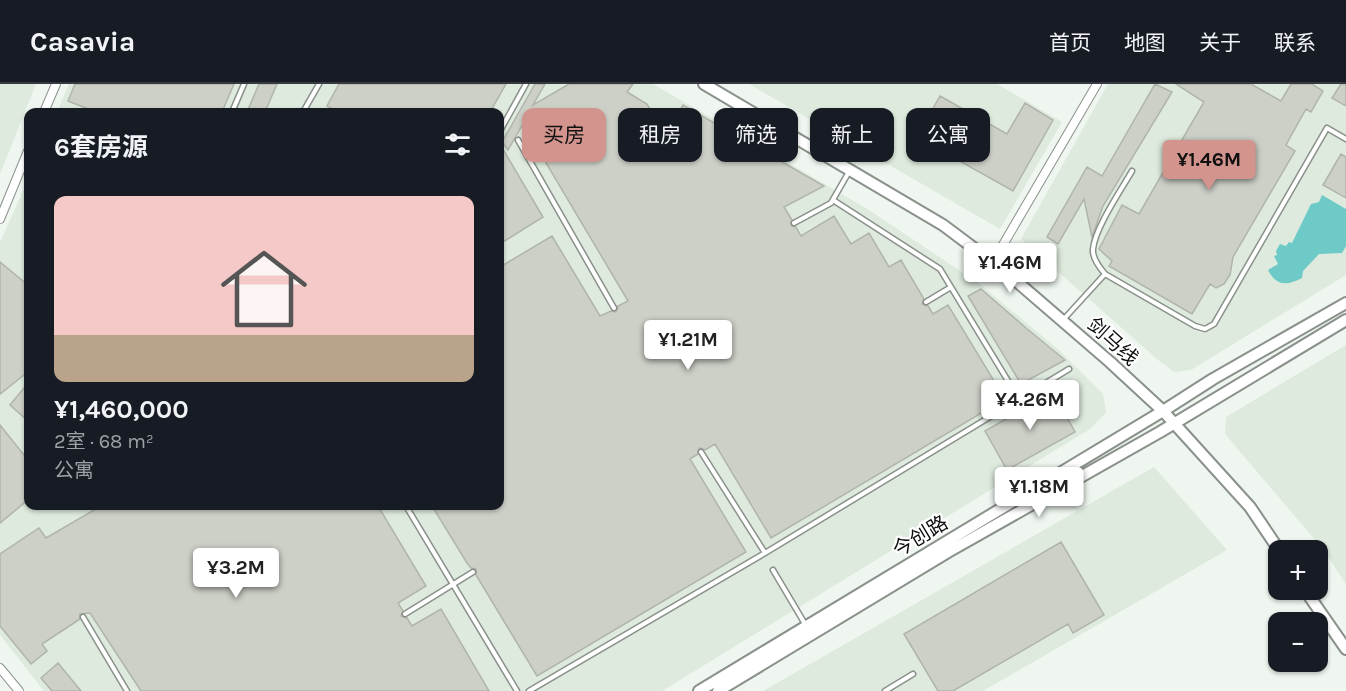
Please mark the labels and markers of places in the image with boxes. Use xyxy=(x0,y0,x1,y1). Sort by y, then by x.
pin: ¥1.46M xyxy=(1160,140,1258,191)
pin: ¥1.46M xyxy=(961,243,1059,294)
pin: ¥1.21M xyxy=(639,320,737,371)
pin: ¥4.26M xyxy=(981,380,1079,431)
pin: ¥1.18M xyxy=(990,467,1088,518)
pin: ¥3.2M xyxy=(194,548,278,599)

